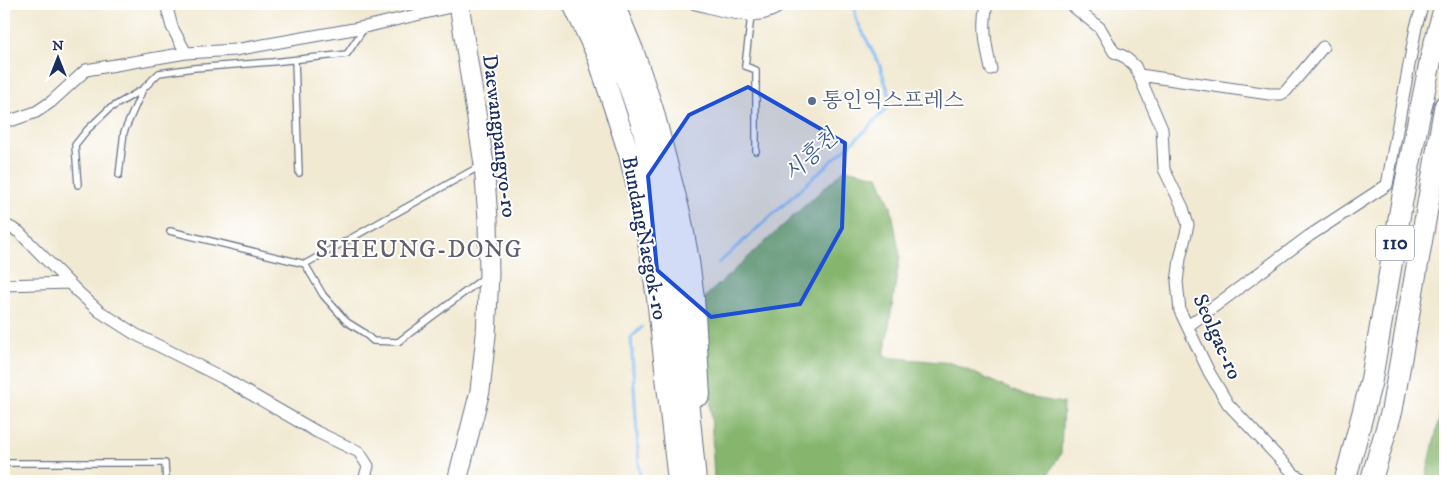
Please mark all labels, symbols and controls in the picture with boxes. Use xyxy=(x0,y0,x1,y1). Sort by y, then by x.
north arrow xyxy=(32,32,82,82)
text: N xyxy=(52,37,64,55)
street label: Daewangpangyo-ro xyxy=(476,53,522,219)
place label: 통인익스프레스 xyxy=(822,88,964,114)
marker: 통인익스프레스 xyxy=(806,95,818,107)
water label: 시흥천 xyxy=(778,123,845,188)
street label: BundangNaegok-ro xyxy=(615,154,673,322)
road number: 110 xyxy=(1376,226,1414,260)
district label: SIHEUNG-DONG xyxy=(316,235,522,265)
street label: Seolgae-ro xyxy=(1187,290,1247,384)

